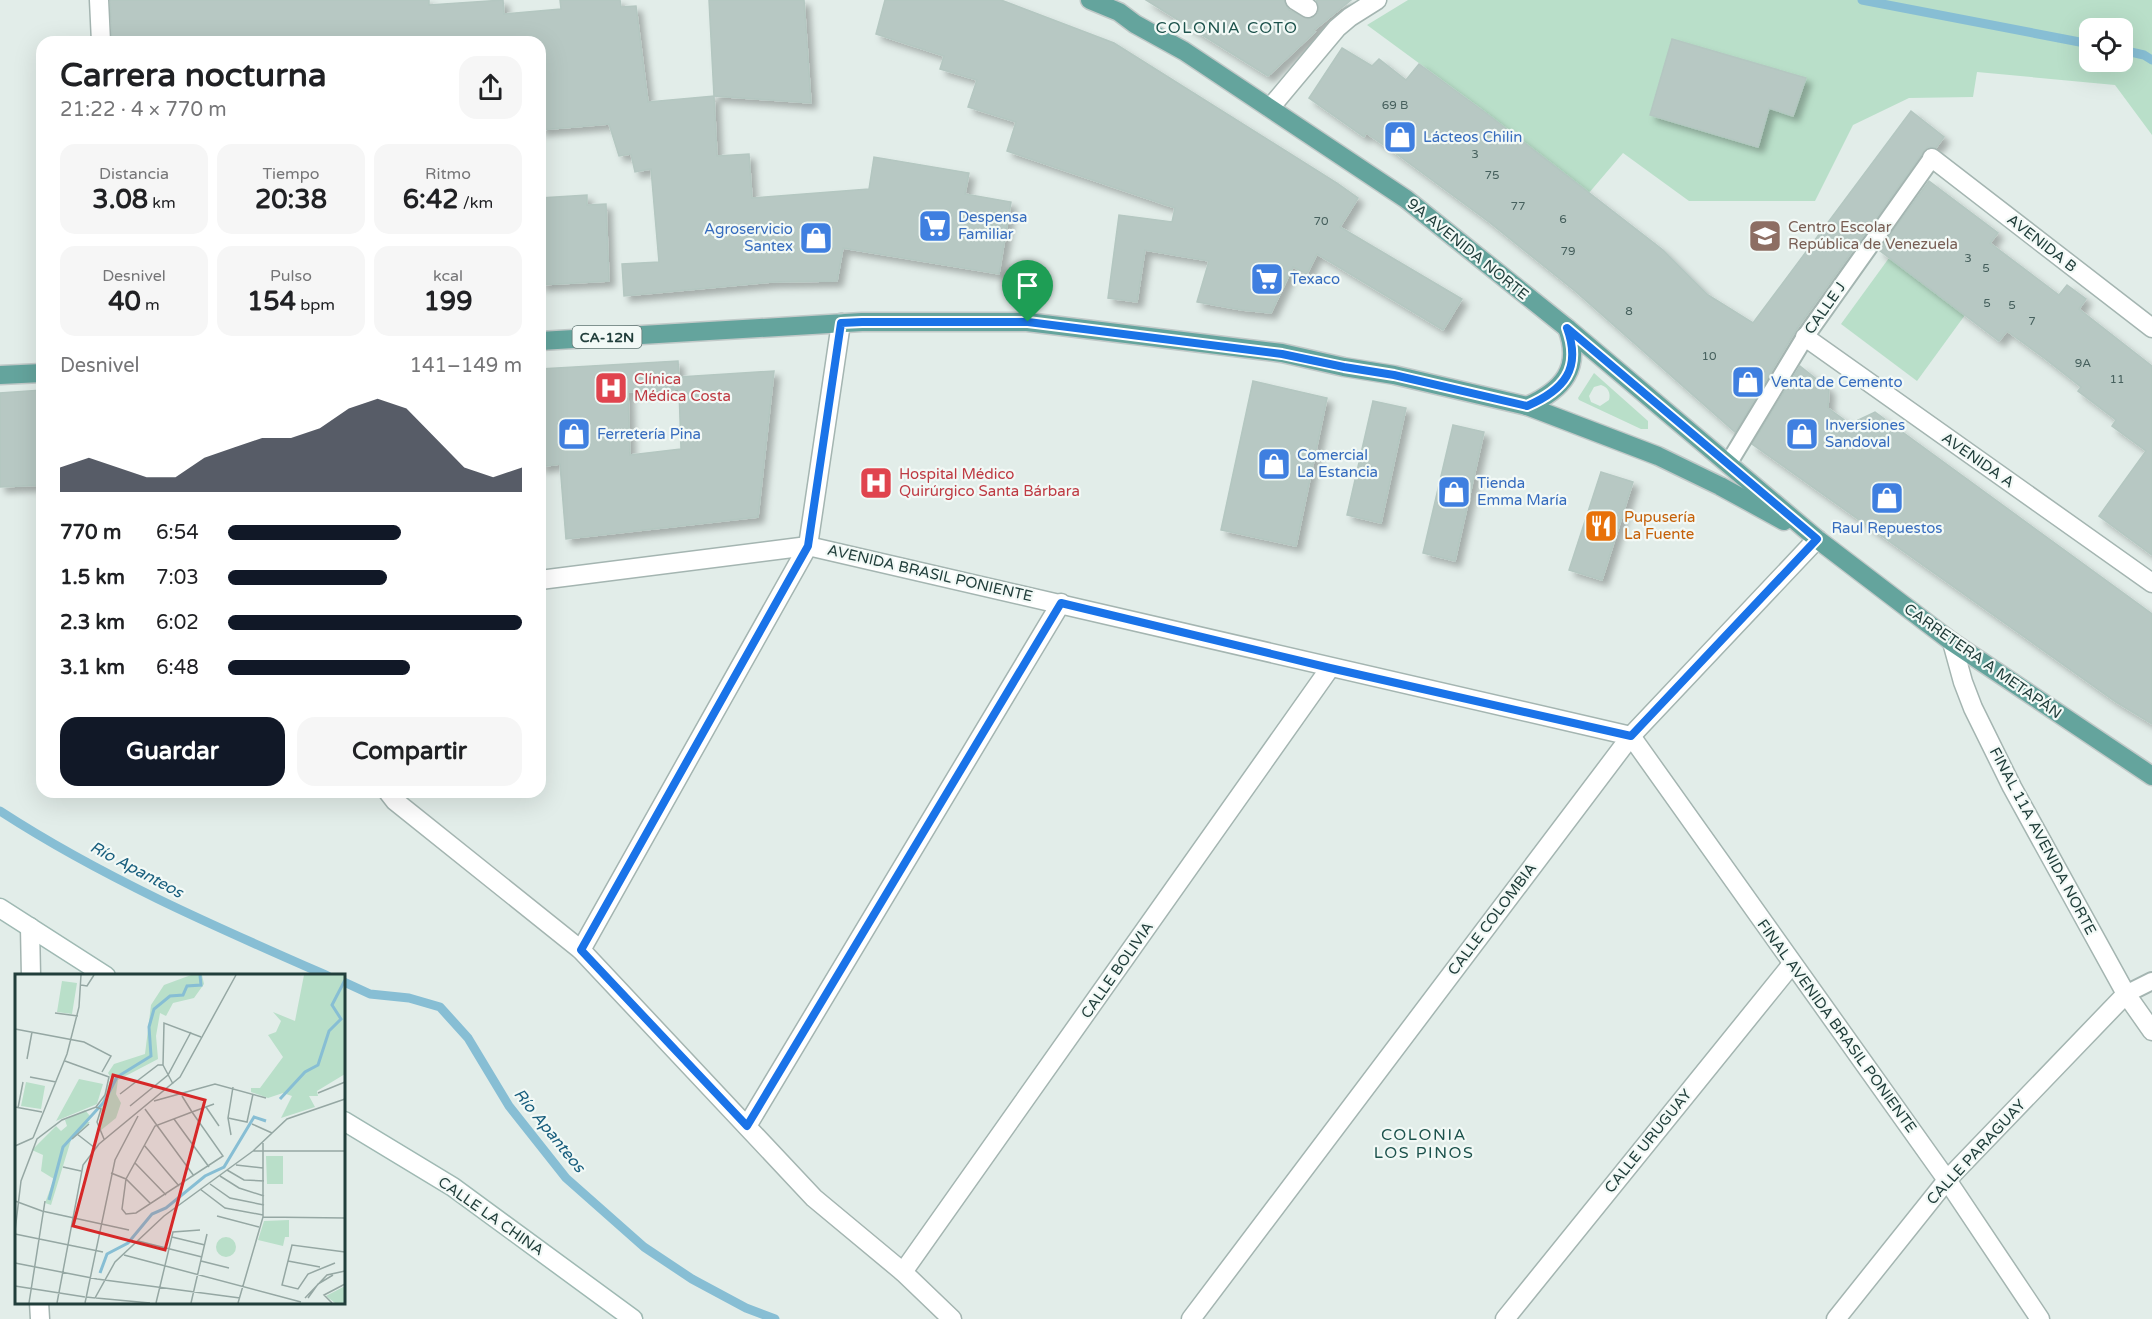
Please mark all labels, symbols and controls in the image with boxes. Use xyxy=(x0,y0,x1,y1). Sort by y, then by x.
district label: COLONIA COTO xyxy=(1155,18,1299,38)
map controls xyxy=(2079,18,2133,72)
button: locate xyxy=(2079,18,2133,72)
text: Carrera nocturna xyxy=(60,56,326,95)
button: share xyxy=(459,56,522,119)
text: 21:22 · 4 × 770 m xyxy=(60,98,227,122)
house number: 69 B xyxy=(1382,98,1408,112)
shop icon: Lácteos Chilin xyxy=(1382,119,1418,155)
place label: Lácteos Chilin xyxy=(1423,128,1522,146)
house number: 3 xyxy=(1471,147,1479,161)
text: Distancia xyxy=(99,164,169,184)
text: Tiempo xyxy=(262,164,320,184)
text: Ritmo xyxy=(425,164,471,184)
house number: 75 xyxy=(1484,168,1500,182)
text: 3.08 xyxy=(92,184,148,215)
text: 20:38 xyxy=(255,184,327,215)
text: 6:42 xyxy=(403,184,459,215)
text: km xyxy=(148,193,176,213)
text: /km xyxy=(459,193,493,213)
street label: 9A AVENIDA NORTE xyxy=(1404,194,1532,304)
house number: 77 xyxy=(1510,199,1526,213)
supermarket icon: Despensa Familiar xyxy=(917,208,953,244)
place label: Despensa Familiar xyxy=(958,208,1027,243)
street label: AVENIDA B xyxy=(2004,210,2080,276)
house number: 6 xyxy=(1559,212,1567,226)
house number: 70 xyxy=(1313,214,1329,228)
school or university icon: Centro Escolar República de Venezuela xyxy=(1747,218,1783,254)
place label: Centro Escolar República de Venezuela xyxy=(1788,218,1958,253)
place label: Agroservicio Santex xyxy=(704,220,793,255)
shop icon: Agroservicio Santex xyxy=(798,220,834,256)
house number: 79 xyxy=(1560,244,1576,258)
house number: 3 xyxy=(1964,251,1972,265)
pin xyxy=(1002,260,1053,322)
supermarket icon: Texaco xyxy=(1249,261,1285,297)
house number: 5 xyxy=(1982,261,1990,275)
text: Desnivel xyxy=(102,266,166,286)
text: Pulso xyxy=(270,266,312,286)
text: kcal xyxy=(433,266,463,286)
icon: arrive xyxy=(1011,269,1044,302)
place label: Texaco xyxy=(1290,270,1340,288)
street label: CALLE J xyxy=(1801,279,1849,337)
text: 40 xyxy=(108,286,141,317)
text: 154 xyxy=(247,286,296,317)
text: 199 xyxy=(424,286,472,317)
text: m xyxy=(141,295,160,315)
text: bpm xyxy=(296,295,335,315)
house number: 5 xyxy=(1983,296,1991,310)
house number: 5 xyxy=(2008,298,2016,312)
house number: 8 xyxy=(1625,304,1633,318)
house number: 7 xyxy=(2028,314,2036,328)
road number: CA-12N xyxy=(572,326,642,348)
house number: 10 xyxy=(1701,349,1717,363)
text: Desnivel xyxy=(60,354,139,378)
text: 141–149 m xyxy=(409,354,522,378)
house number: 9A xyxy=(2075,356,2091,370)
shop icon: Venta de Cemento xyxy=(1730,364,1766,400)
hospital icon: Clínica Médica Costa xyxy=(593,370,629,406)
place label: Clínica Médica Costa xyxy=(634,370,731,405)
house number: 11 xyxy=(2109,372,2125,386)
place label: Venta de Cemento xyxy=(1771,373,1903,391)
shop icon: Ferretería Pina xyxy=(556,416,592,452)
shop icon: Inversiones Sandoval xyxy=(1784,416,1820,452)
place label: Inversiones Sandoval xyxy=(1825,416,1905,451)
place label: Ferretería Pina xyxy=(597,425,701,443)
street label: AVENIDA A xyxy=(1938,428,2018,492)
shop icon: Comercial La Estancia xyxy=(1256,446,1292,482)
place label: Comercial La Estancia xyxy=(1297,446,1378,481)
hospital icon: Hospital Médico Quirúrgico Santa Bárbara xyxy=(858,465,894,501)
place label: Hospital Médico Quirúrgico Santa Bárbara xyxy=(899,465,1080,500)
shop icon: Tienda Emma María xyxy=(1436,474,1472,510)
place label: Tienda Emma María xyxy=(1477,474,1567,509)
shop icon: Raul Repuestos xyxy=(1869,480,1905,516)
restaurant icon: Pupusería La Fuente xyxy=(1583,508,1619,544)
place label: Pupusería La Fuente xyxy=(1624,508,1695,543)
place label: Raul Repuestos xyxy=(1831,519,1943,537)
text: 770 m xyxy=(60,521,121,545)
text: 6:54 xyxy=(156,521,199,545)
street label: AVENIDA BRASIL PONIENTE xyxy=(826,541,1034,605)
text: 1.5 km xyxy=(60,566,125,590)
text: 7:03 xyxy=(156,566,199,590)
street label: CARRETERA A METAPÁN xyxy=(1901,600,2065,722)
text: 2.3 km xyxy=(60,611,125,635)
text: 6:02 xyxy=(156,611,199,635)
text: 3.1 km xyxy=(60,656,125,680)
text: 6:48 xyxy=(156,656,199,680)
button: Guardar xyxy=(60,717,285,786)
button: Compartir xyxy=(297,717,522,786)
street label: FINAL 11A AVENIDA NORTE xyxy=(1986,744,2100,938)
water label: Río Apanteos xyxy=(87,837,188,903)
street label: CALLE COLOMBIA xyxy=(1444,859,1540,979)
street label: FINAL AVENIDA BRASIL PONIENTE xyxy=(1753,916,1921,1136)
street label: CALLE BOLIVIA xyxy=(1077,918,1157,1022)
inset map xyxy=(15,974,345,1304)
water label: Río Apanteos xyxy=(509,1085,590,1178)
street label: CALLE URUGUAY xyxy=(1601,1085,1696,1196)
street label: CALLE PARAGUAY xyxy=(1923,1095,2030,1208)
district label: COLONIA LOS PINOS xyxy=(1374,1125,1474,1163)
street label: CALLE LA CHINA xyxy=(435,1173,547,1259)

